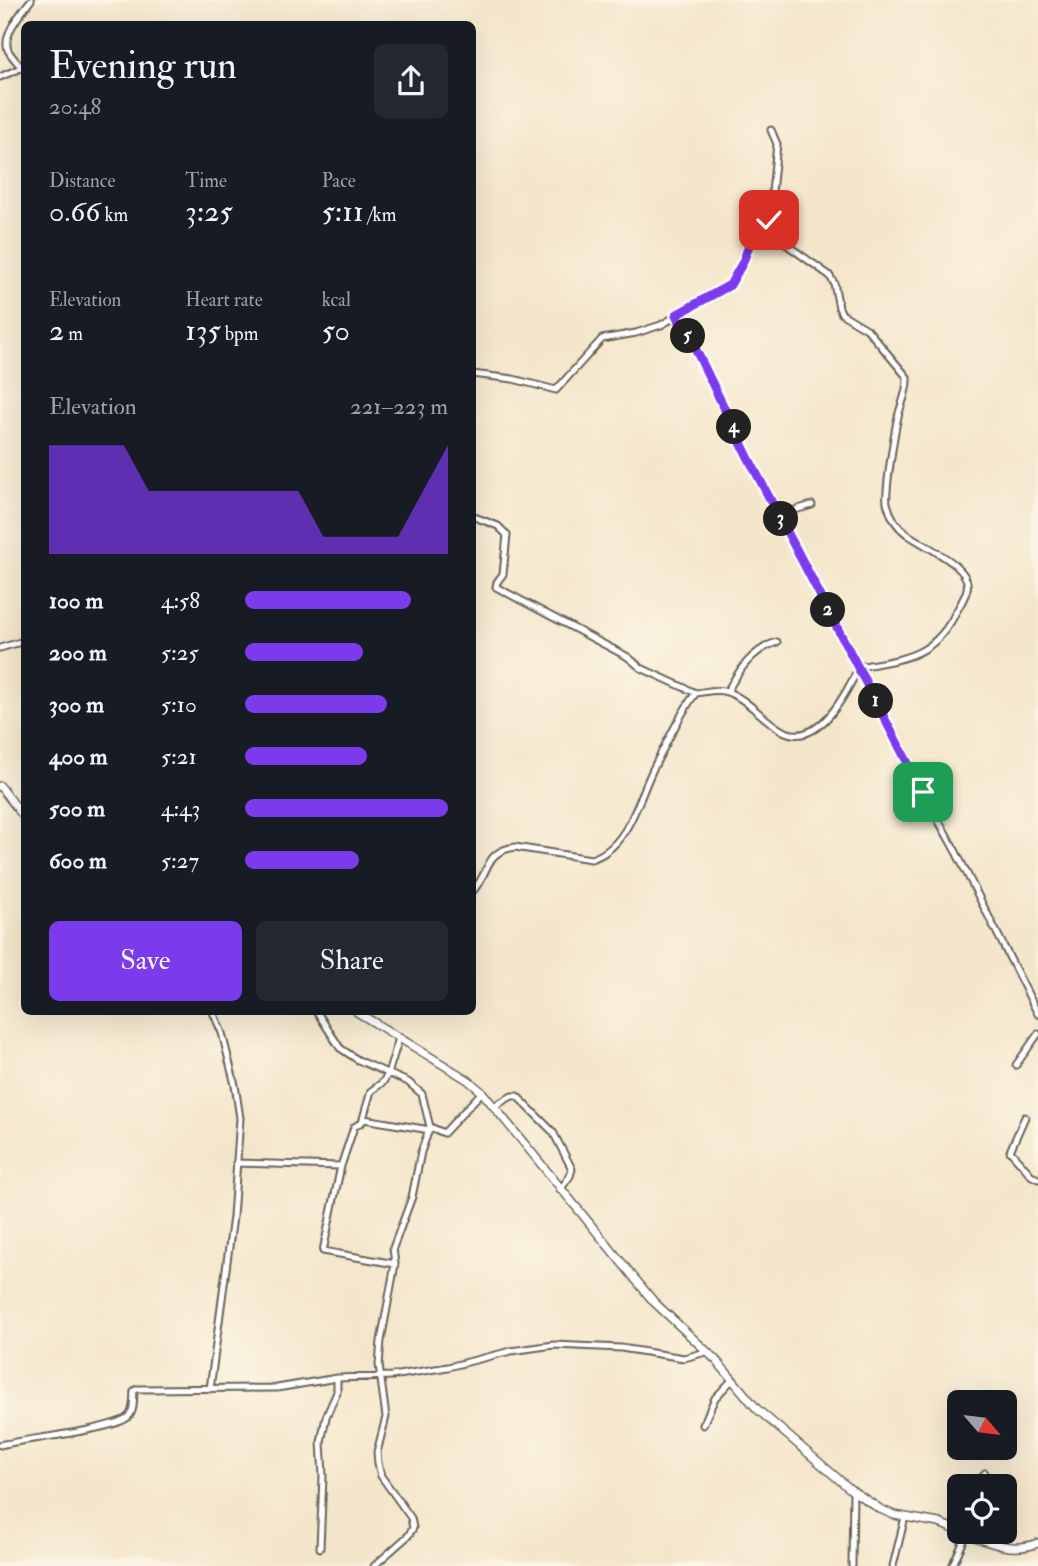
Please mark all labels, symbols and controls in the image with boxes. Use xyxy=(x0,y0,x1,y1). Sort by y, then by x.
text: Evening run xyxy=(49,42,237,90)
button: share xyxy=(374,44,448,118)
text: 20:48 xyxy=(49,92,101,121)
text: Distance xyxy=(49,169,115,193)
text: Time xyxy=(185,169,227,193)
text: Pace xyxy=(322,169,356,193)
pin xyxy=(739,190,799,250)
text: 0.66 xyxy=(49,193,100,230)
text: 3:25 xyxy=(185,193,233,230)
text: 5:11 xyxy=(322,193,364,230)
icon: check xyxy=(750,201,788,239)
text: km xyxy=(100,203,128,227)
text: /km xyxy=(364,203,396,227)
text: Elevation xyxy=(49,288,121,312)
text: Heart rate xyxy=(185,288,263,312)
text: kcal xyxy=(322,288,351,312)
text: 2 xyxy=(49,312,64,349)
text: 135 xyxy=(185,312,221,349)
text: 50 xyxy=(322,312,350,349)
pin: 5 xyxy=(670,318,706,354)
text: m xyxy=(64,322,83,346)
text: bpm xyxy=(221,322,258,346)
text: 5 xyxy=(683,323,692,347)
text: Elevation xyxy=(49,392,137,421)
text: 221–223 m xyxy=(350,392,448,421)
pin: 4 xyxy=(716,410,752,444)
text: 4 xyxy=(728,414,739,438)
pin: 3 xyxy=(764,502,798,536)
text: 3 xyxy=(777,506,784,530)
text: 100 m xyxy=(49,586,103,615)
text: 4:58 xyxy=(161,586,200,615)
pin: 2 xyxy=(810,592,846,628)
text: 2 xyxy=(823,597,832,621)
text: 200 m xyxy=(49,638,107,667)
text: 5:25 xyxy=(161,638,199,667)
pin: 1 xyxy=(858,684,894,718)
text: 1 xyxy=(872,688,879,712)
text: 300 m xyxy=(49,690,104,719)
text: 5:10 xyxy=(161,690,197,719)
text: 400 m xyxy=(49,742,108,771)
text: 5:21 xyxy=(161,742,197,771)
pin xyxy=(893,762,953,822)
icon: arrive xyxy=(904,773,942,811)
text: 500 m xyxy=(49,794,105,823)
text: 4:43 xyxy=(161,794,200,823)
text: 600 m xyxy=(49,846,107,875)
text: 5:27 xyxy=(161,846,199,875)
button: Save xyxy=(49,921,242,1001)
button: Share xyxy=(256,921,448,1001)
north arrow xyxy=(947,1390,1017,1460)
map controls xyxy=(947,1390,1017,1544)
button: locate xyxy=(947,1474,1017,1544)

